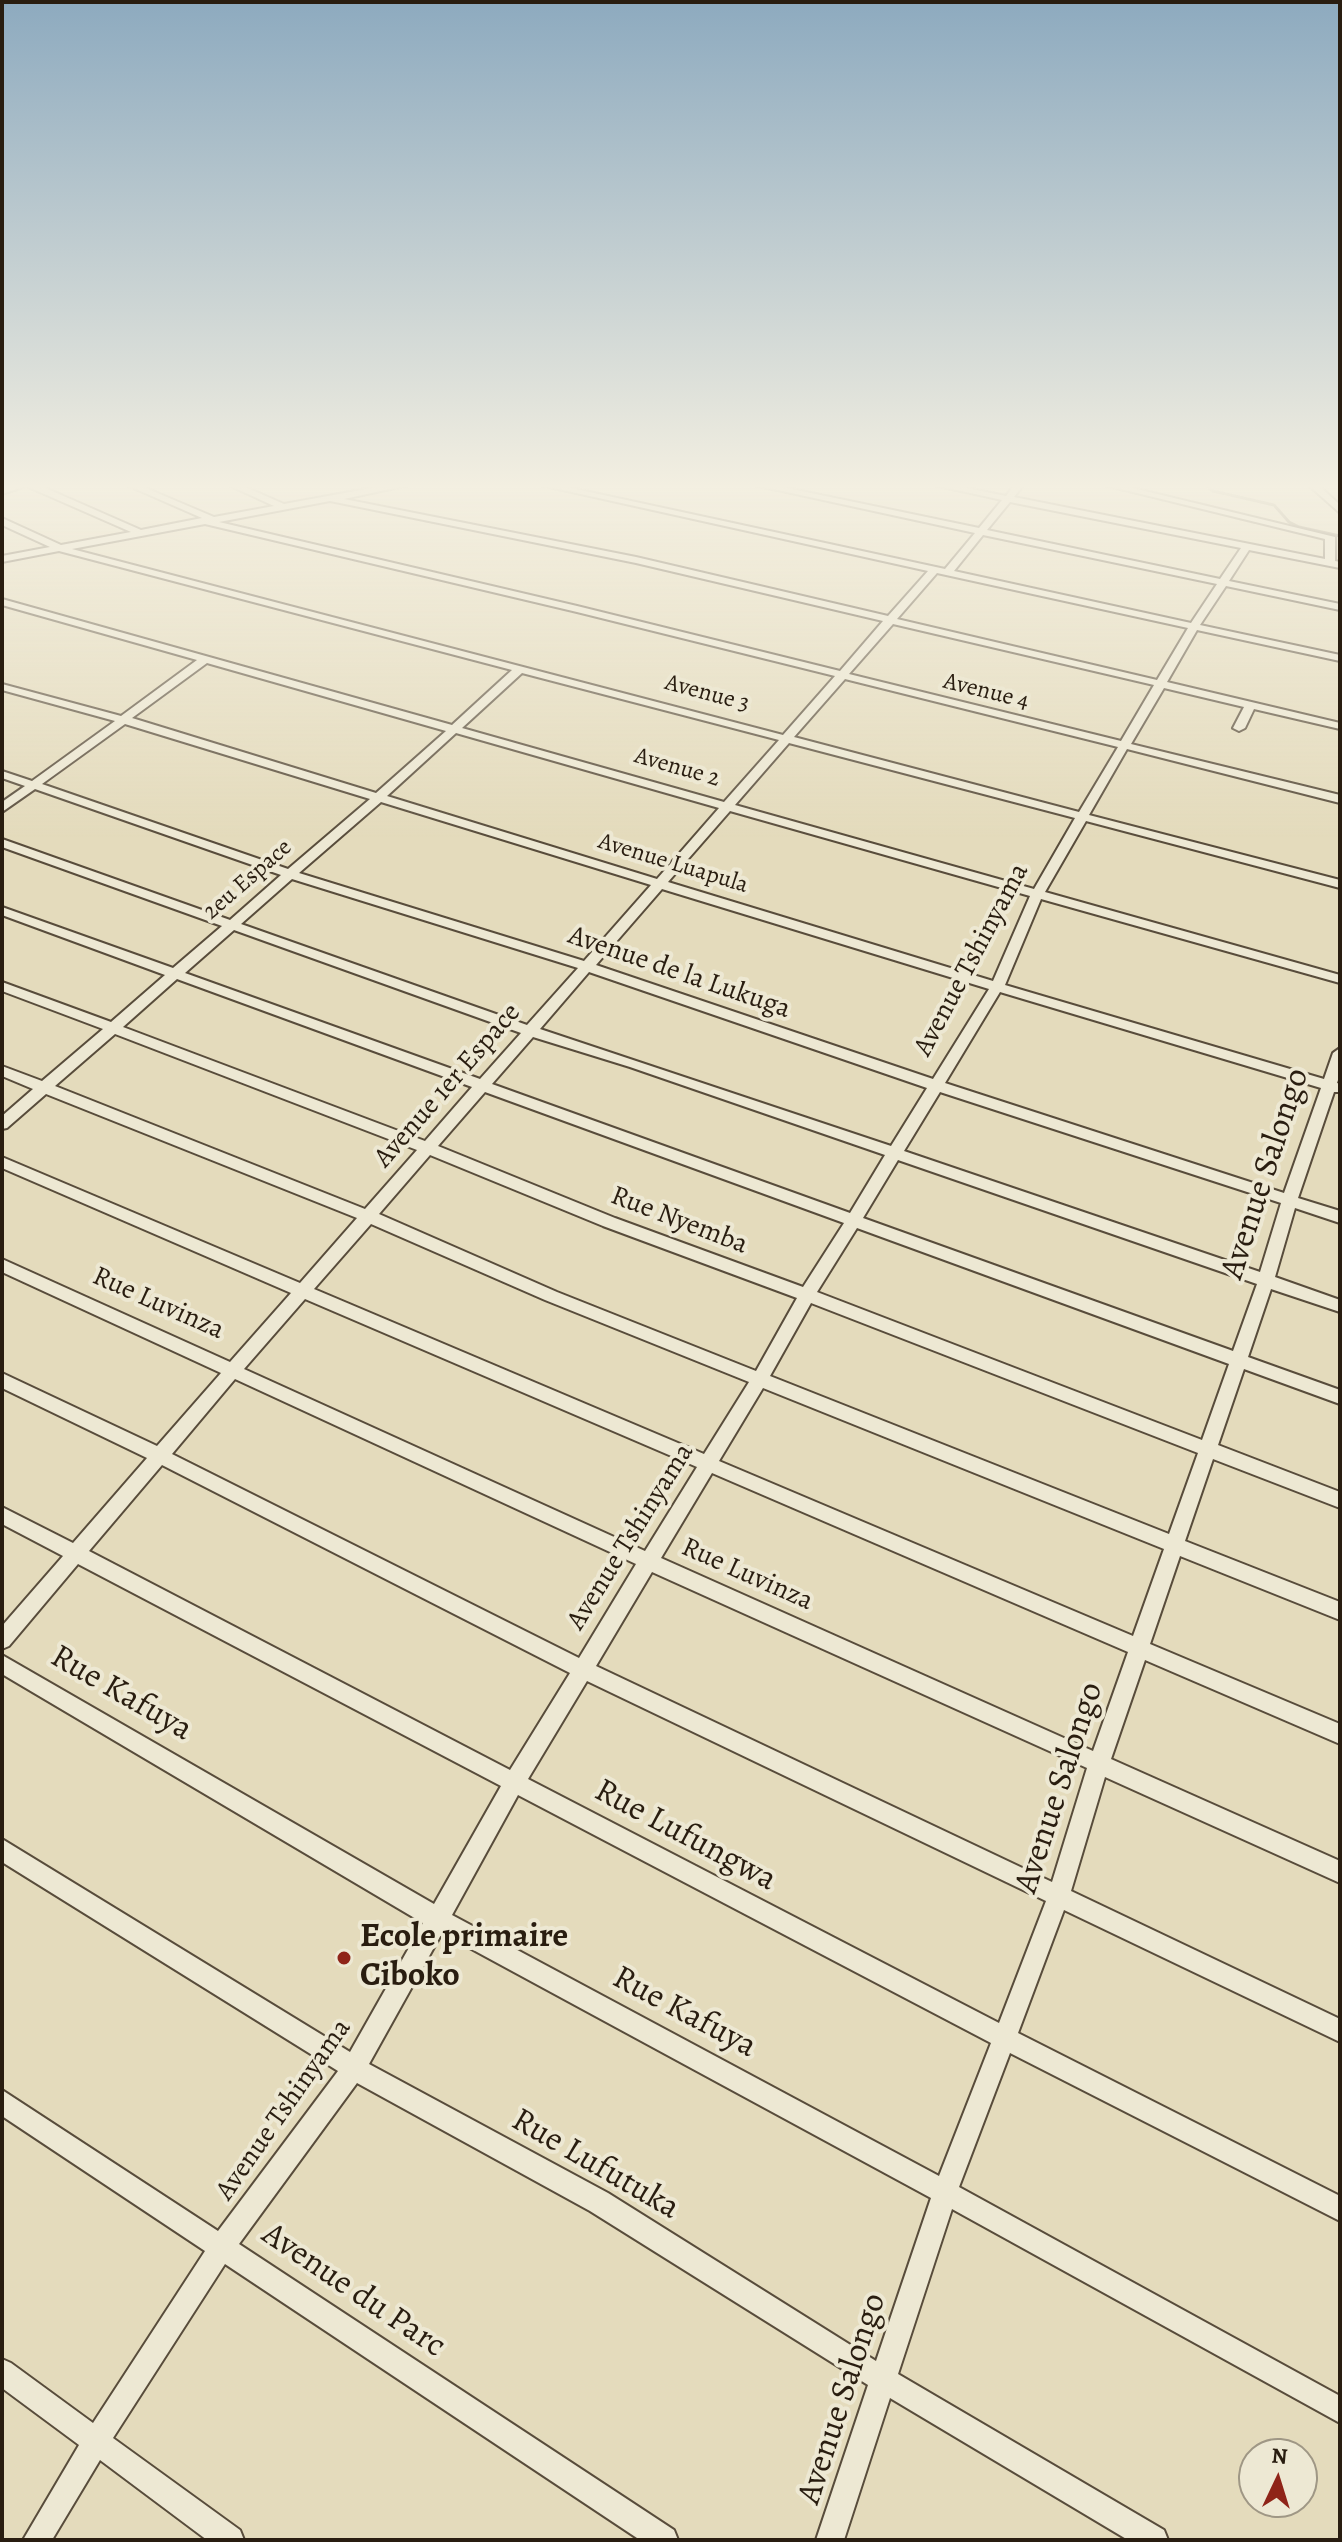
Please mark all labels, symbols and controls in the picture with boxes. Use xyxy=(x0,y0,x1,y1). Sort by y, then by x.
street label: Avenue 4 xyxy=(940,667,1032,717)
street label: Avenue 3 xyxy=(662,669,752,719)
street label: Avenue 2 xyxy=(631,742,723,794)
street label: Avenue Luapula xyxy=(595,828,751,900)
street label: 2eu Espace xyxy=(198,834,298,926)
street label: Avenue Tshinyama xyxy=(907,858,1037,1062)
street label: Avenue de la Lukuga xyxy=(564,919,794,1027)
street label: Avenue 1er Espace xyxy=(367,997,529,1175)
street label: Avenue Salongo xyxy=(1213,1064,1319,1284)
street label: Rue Nyemba xyxy=(606,1180,752,1262)
street label: Rue Luvinza xyxy=(87,1260,229,1348)
street label: Avenue Tshinyama xyxy=(560,1438,702,1636)
street label: Rue Luvinza xyxy=(676,1531,818,1619)
street label: Rue Kafuya xyxy=(43,1637,199,1751)
street label: Avenue Salongo xyxy=(1007,1678,1113,1898)
street label: Rue Lufungwa xyxy=(587,1771,783,1901)
place label: Ecole primaire Ciboko xyxy=(360,1918,568,1998)
marker: Ecole primaire Ciboko xyxy=(335,1949,353,1967)
street label: Rue Kafuya xyxy=(605,1958,763,2068)
street label: Avenue Tshinyama xyxy=(209,2013,359,2207)
street label: Rue Lufutuka xyxy=(504,2101,686,2229)
street label: Avenue du Parc xyxy=(254,2215,452,2367)
street label: Avenue Salongo xyxy=(790,2289,896,2509)
north arrow xyxy=(1238,2438,1318,2518)
text: N xyxy=(1270,2441,1289,2472)

